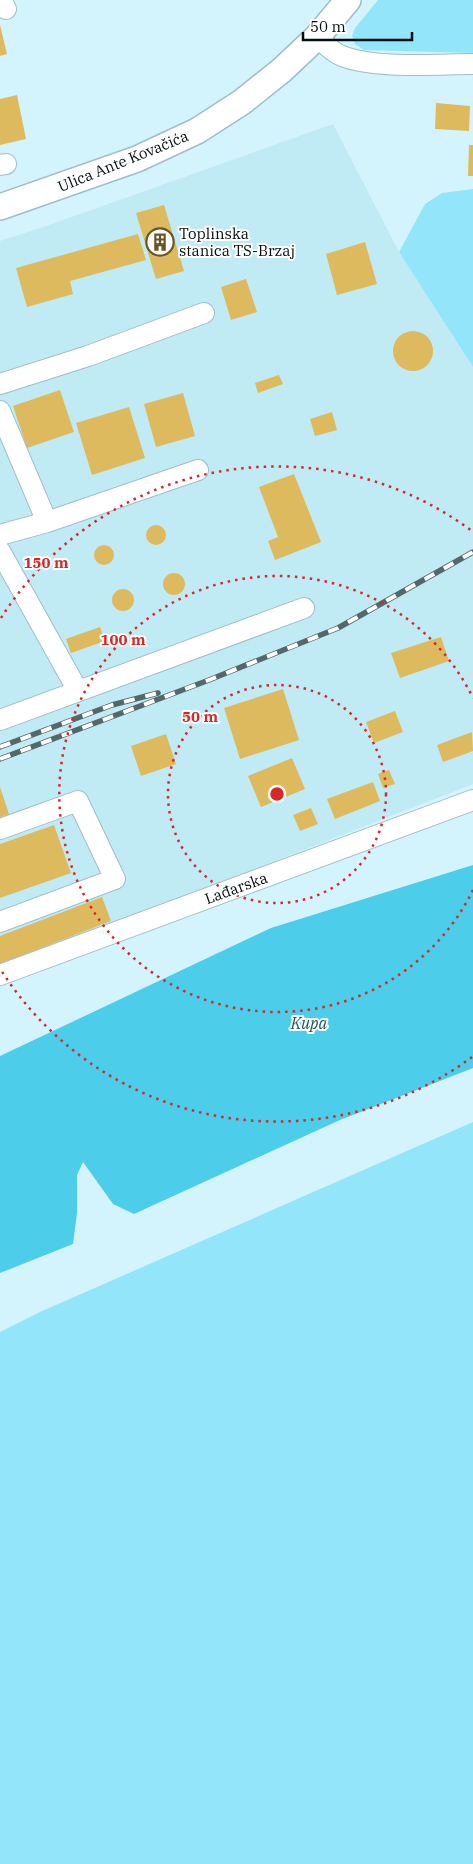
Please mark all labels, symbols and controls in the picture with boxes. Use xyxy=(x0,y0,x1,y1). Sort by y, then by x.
scale bar xyxy=(303,10,412,42)
text: 50 m xyxy=(310,17,346,36)
street label: Ulica Ante Kovačića xyxy=(55,126,191,196)
place label: Toplinska stanica TS-Brzaj xyxy=(179,224,295,260)
building icon: Toplinska stanica TS-Brzaj xyxy=(145,227,175,257)
text: 150 m xyxy=(23,553,69,572)
text: 100 m xyxy=(100,630,146,649)
text: 50 m xyxy=(182,707,218,726)
centre of rings xyxy=(268,785,286,803)
street label: Lađarska xyxy=(202,868,270,908)
water label: Kupa xyxy=(290,1013,328,1033)

